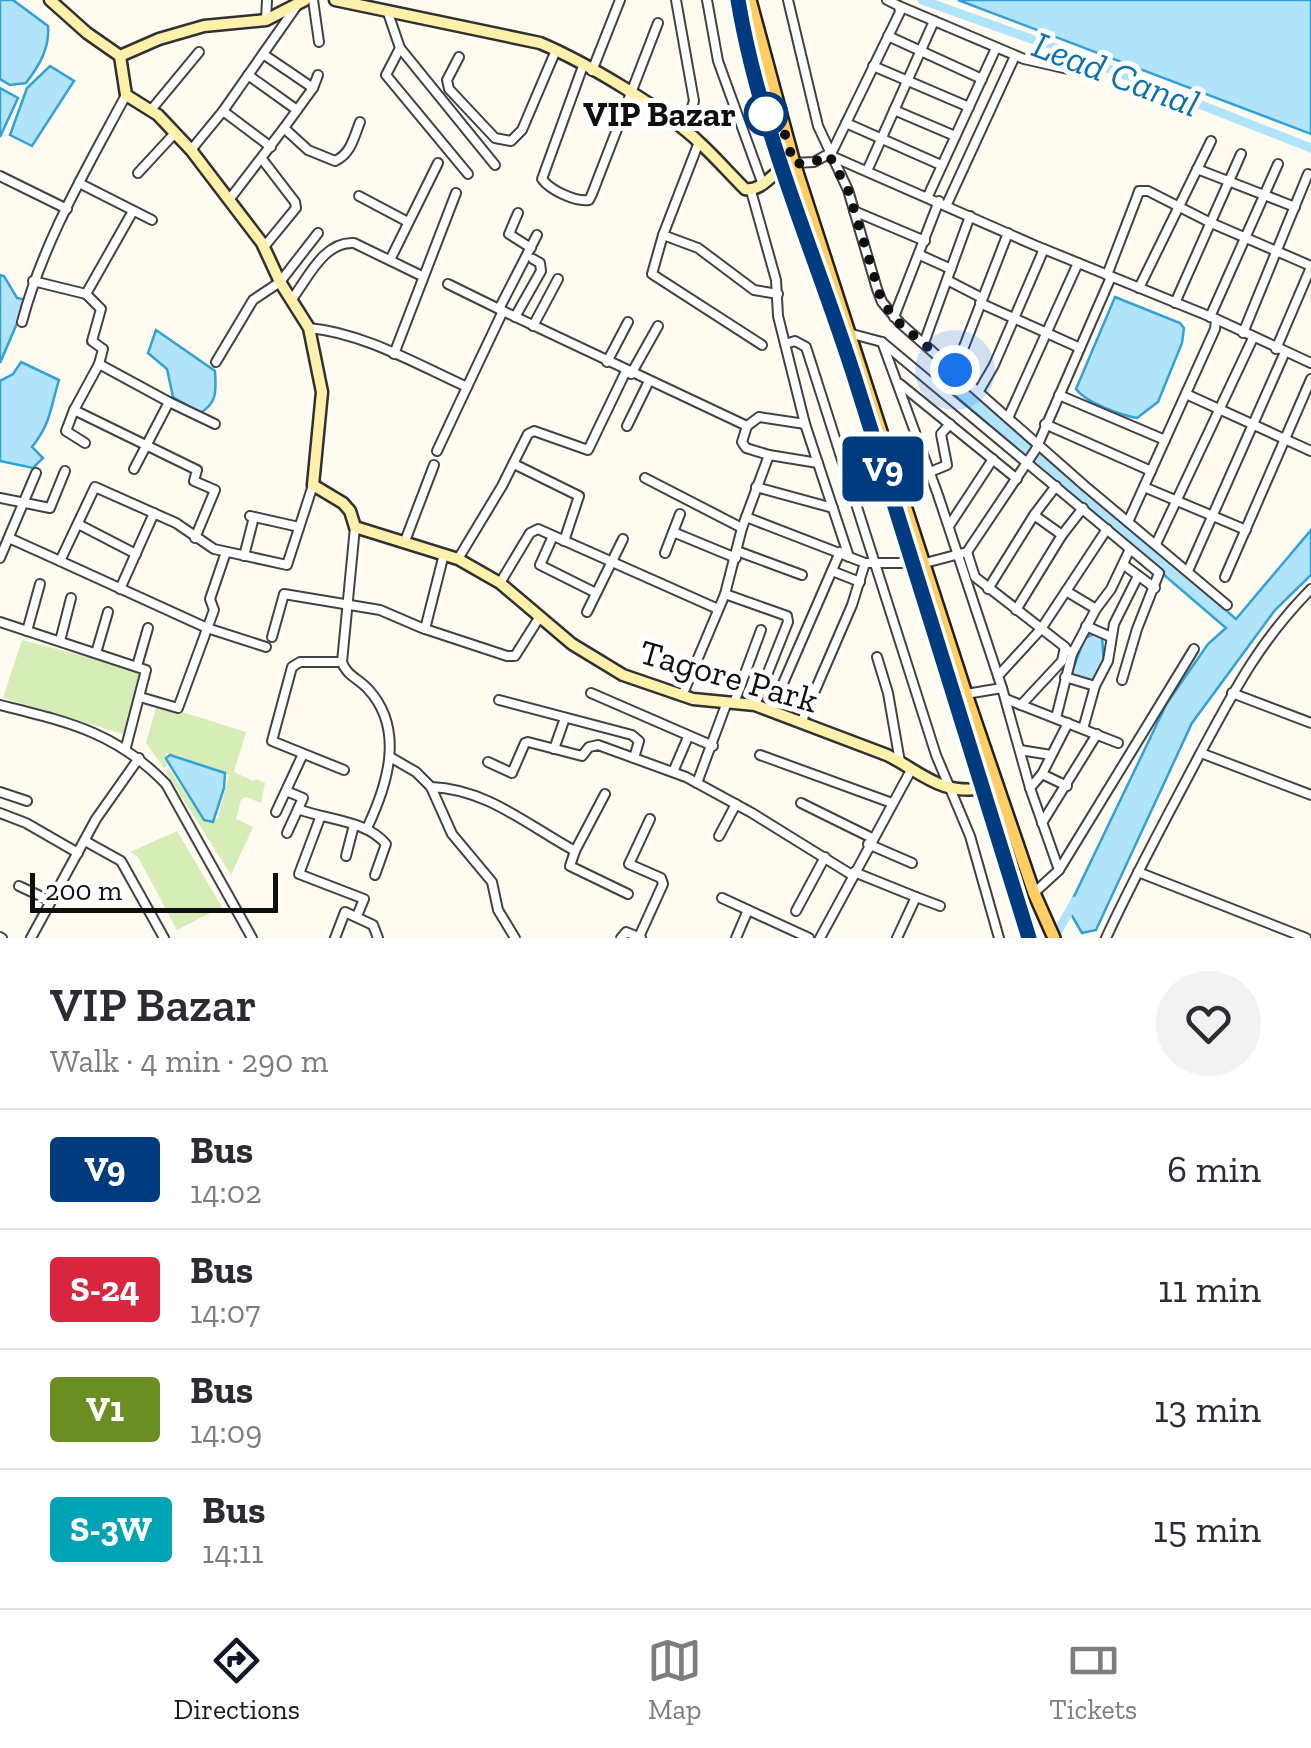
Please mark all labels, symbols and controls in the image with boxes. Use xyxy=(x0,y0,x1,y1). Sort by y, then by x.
water label: Lead Canal xyxy=(1026,21,1206,127)
place label: VIP Bazar xyxy=(583,93,736,135)
marker: VIP Bazar xyxy=(745,93,787,135)
your location xyxy=(930,345,980,395)
line badge: V9 xyxy=(838,436,928,502)
text: V9 xyxy=(862,448,904,490)
street label: Tagore Park xyxy=(635,631,823,721)
scale bar xyxy=(30,868,278,913)
text: 200 m xyxy=(45,874,122,907)
button: heart xyxy=(1156,971,1261,1076)
text: VIP Bazar xyxy=(50,976,257,1033)
text: Walk · 4 min · 290 m xyxy=(50,1042,328,1080)
text: Bus xyxy=(190,1127,253,1173)
text: 6 min xyxy=(1167,1146,1261,1192)
text: V9 xyxy=(84,1148,126,1190)
text: 14:02 xyxy=(190,1173,262,1211)
text: Bus xyxy=(190,1247,253,1293)
text: 11 min xyxy=(1158,1266,1261,1312)
text: S-24 xyxy=(70,1268,140,1310)
text: 14:07 xyxy=(190,1293,260,1331)
text: Bus xyxy=(190,1367,253,1413)
text: 13 min xyxy=(1154,1386,1261,1432)
text: V1 xyxy=(86,1388,124,1430)
text: 14:09 xyxy=(190,1413,262,1451)
text: Bus xyxy=(202,1487,265,1533)
text: 15 min xyxy=(1153,1506,1261,1552)
text: S-3W xyxy=(70,1508,152,1550)
text: 14:11 xyxy=(202,1533,263,1571)
tab: Directions xyxy=(174,1633,300,1726)
tab: Map xyxy=(647,1633,702,1726)
tab: Tickets xyxy=(1049,1633,1137,1726)

